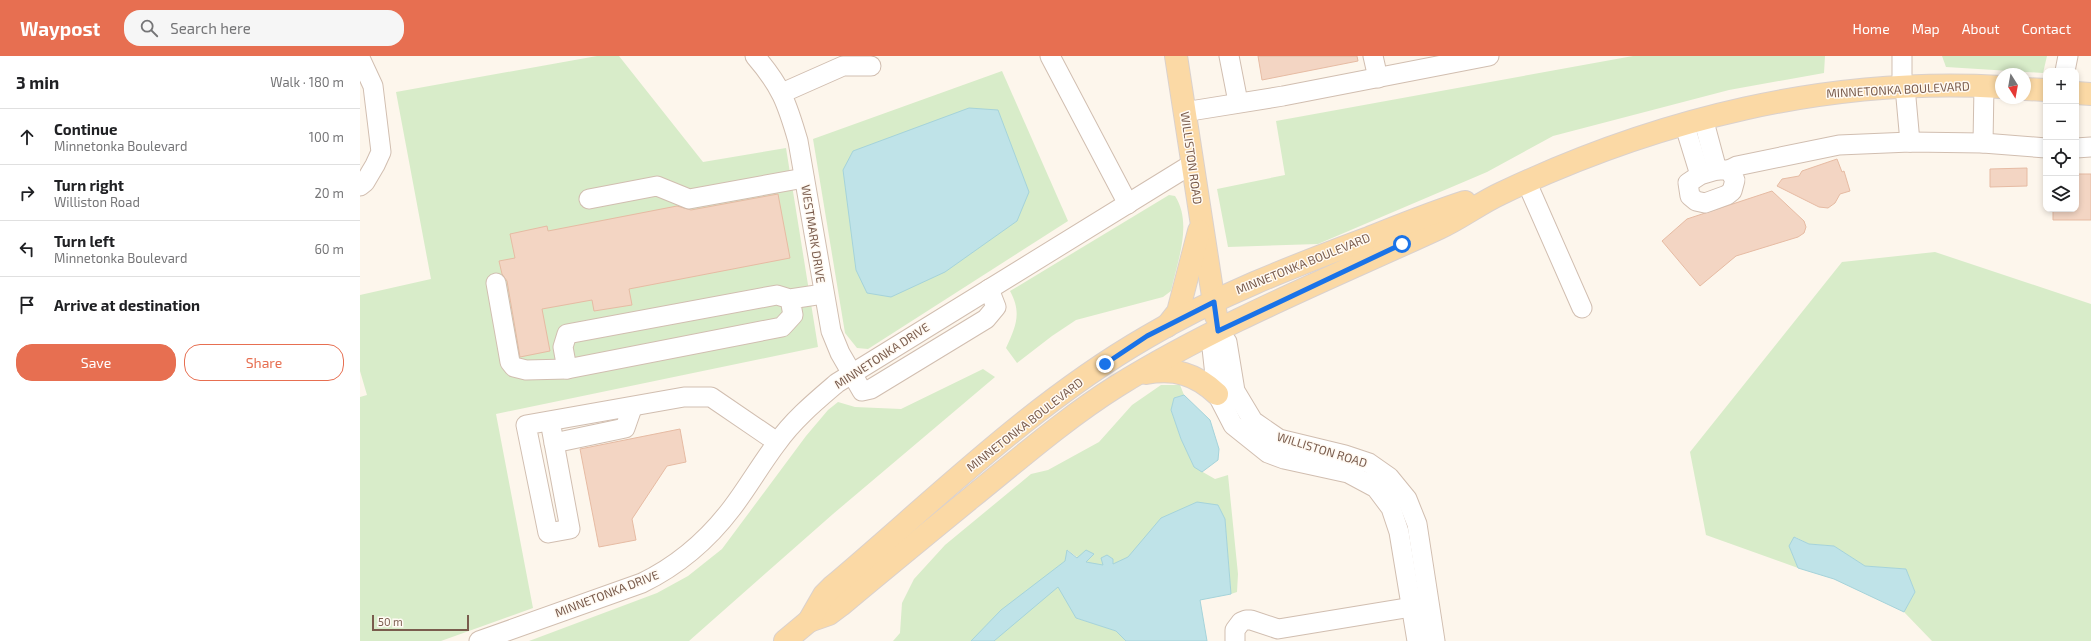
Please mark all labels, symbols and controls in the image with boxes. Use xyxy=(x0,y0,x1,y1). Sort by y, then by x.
search box xyxy=(124,10,404,46)
text: Waypost xyxy=(20,17,100,40)
icon: search xyxy=(138,17,160,39)
text: Search here xyxy=(170,19,251,37)
text: Home xyxy=(1853,20,1890,37)
text: Map xyxy=(1912,20,1940,37)
text: About xyxy=(1962,20,2000,37)
text: Contact xyxy=(2022,20,2071,37)
north arrow xyxy=(1995,68,2031,104)
map controls xyxy=(2043,68,2079,212)
button: + xyxy=(2043,68,2079,104)
text: 3 min xyxy=(16,72,59,92)
text: Walk · 180 m xyxy=(270,74,344,90)
street label: MINNETONKA BOULEVARD xyxy=(1826,78,1970,100)
button: − xyxy=(2043,104,2079,140)
street label: WILLISTON ROAD xyxy=(1179,111,1205,205)
text: Continue xyxy=(54,120,117,138)
icon: ahead xyxy=(16,126,38,148)
text: 100 m xyxy=(309,129,344,145)
text: Minnetonka Boulevard xyxy=(54,138,187,154)
button: locate xyxy=(2043,140,2079,176)
text: Turn right xyxy=(54,176,124,194)
button: layers xyxy=(2043,176,2079,212)
icon: right xyxy=(16,182,38,204)
street label: WESTMARK DRIVE xyxy=(799,184,829,284)
text: 20 m xyxy=(315,185,344,201)
text: Williston Road xyxy=(54,194,140,210)
street label: MINNETONKA BOULEVARD xyxy=(1233,230,1372,296)
text: Turn left xyxy=(54,232,115,250)
route start xyxy=(1393,235,1411,253)
icon: left xyxy=(16,238,38,260)
text: 60 m xyxy=(314,241,344,257)
text: Minnetonka Boulevard xyxy=(54,250,187,266)
icon: arrive xyxy=(16,294,38,316)
text: Arrive at destination xyxy=(54,296,200,314)
street label: MINNETONKA DRIVE xyxy=(831,319,932,391)
button: Save xyxy=(16,344,176,381)
button: Share xyxy=(184,344,344,381)
route end xyxy=(1096,355,1114,373)
street label: MINNETONKA BOULEVARD xyxy=(963,374,1085,474)
street label: WILLISTON ROAD xyxy=(1276,429,1369,469)
street label: MINNETONKA DRIVE xyxy=(553,567,661,619)
scale bar xyxy=(372,613,469,632)
text: 50 m xyxy=(378,615,403,628)

